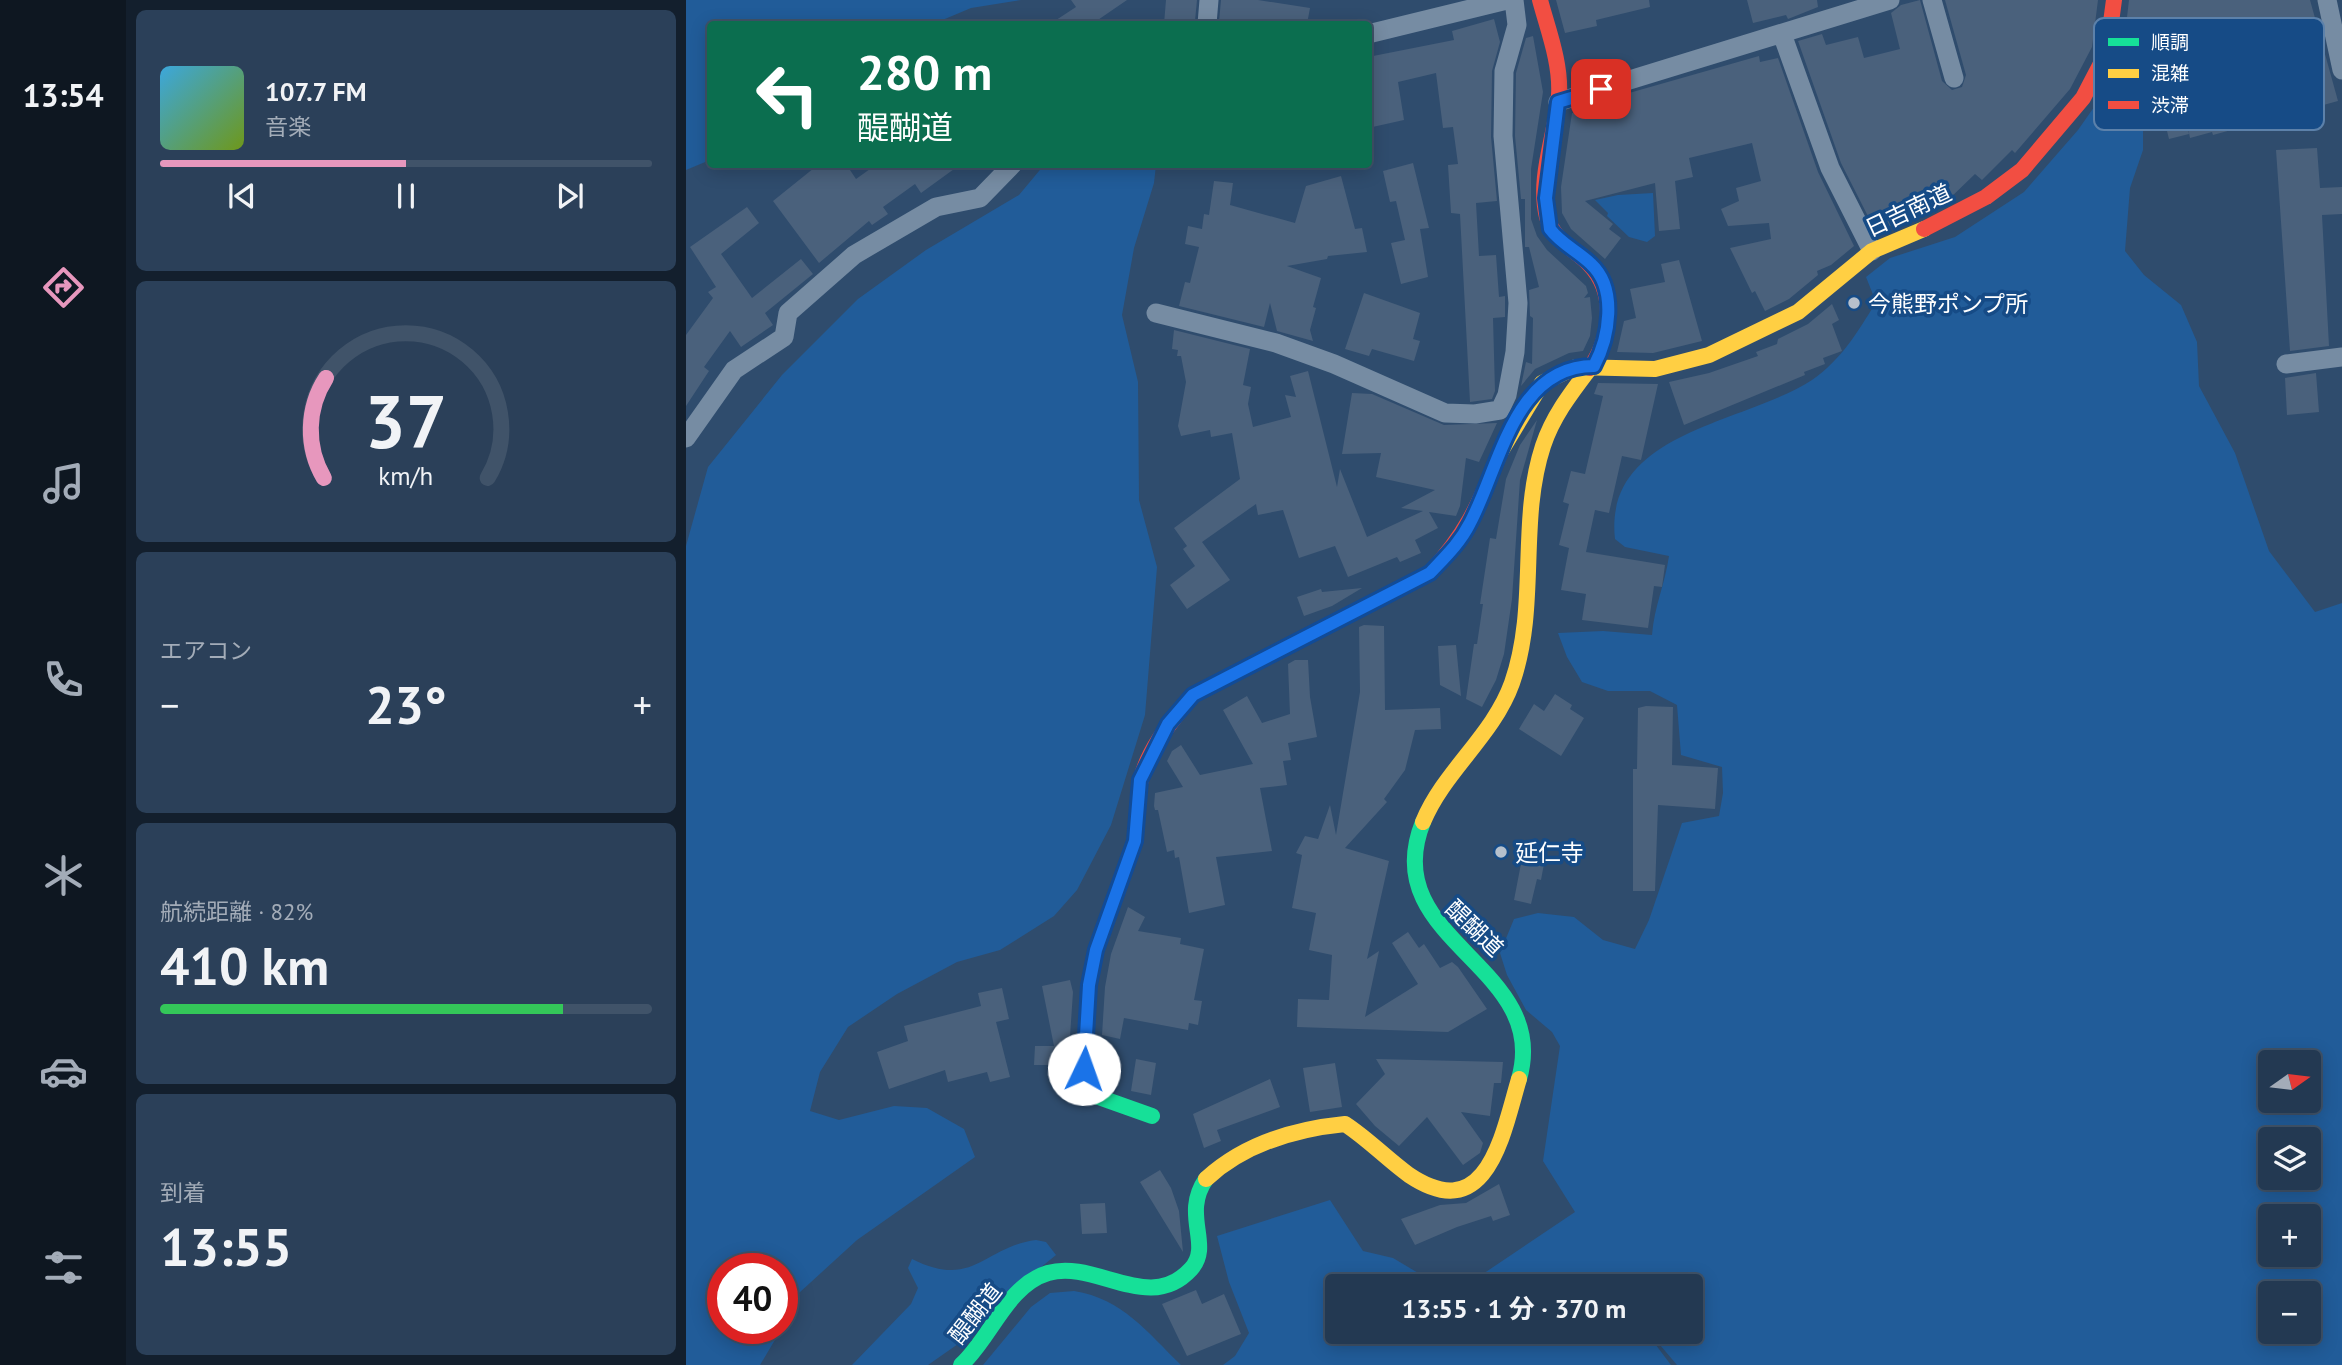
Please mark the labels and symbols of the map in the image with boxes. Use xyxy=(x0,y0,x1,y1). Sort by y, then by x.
legend xyxy=(2094,18,2324,130)
text: 順調 xyxy=(2151,30,2189,54)
pin xyxy=(1571,59,1631,119)
text: 混雑 xyxy=(2151,61,2189,85)
text: 渋滞 xyxy=(2151,93,2189,117)
street label: 日吉南道 xyxy=(1860,177,1956,243)
place label: 今熊野ポンプ所 xyxy=(1868,289,2028,318)
marker: 今熊野ポンプ所 xyxy=(1846,295,1862,311)
place label: 延仁寺 xyxy=(1515,838,1584,867)
marker: 延仁寺 xyxy=(1493,844,1509,860)
street label: 醍醐道 xyxy=(1440,894,1510,962)
position arrow xyxy=(1047,1032,1121,1106)
north arrow xyxy=(2258,1050,2320,1113)
speed limit sign: 40 xyxy=(707,1253,798,1344)
street label: 醍醐道 xyxy=(942,1277,1008,1349)

